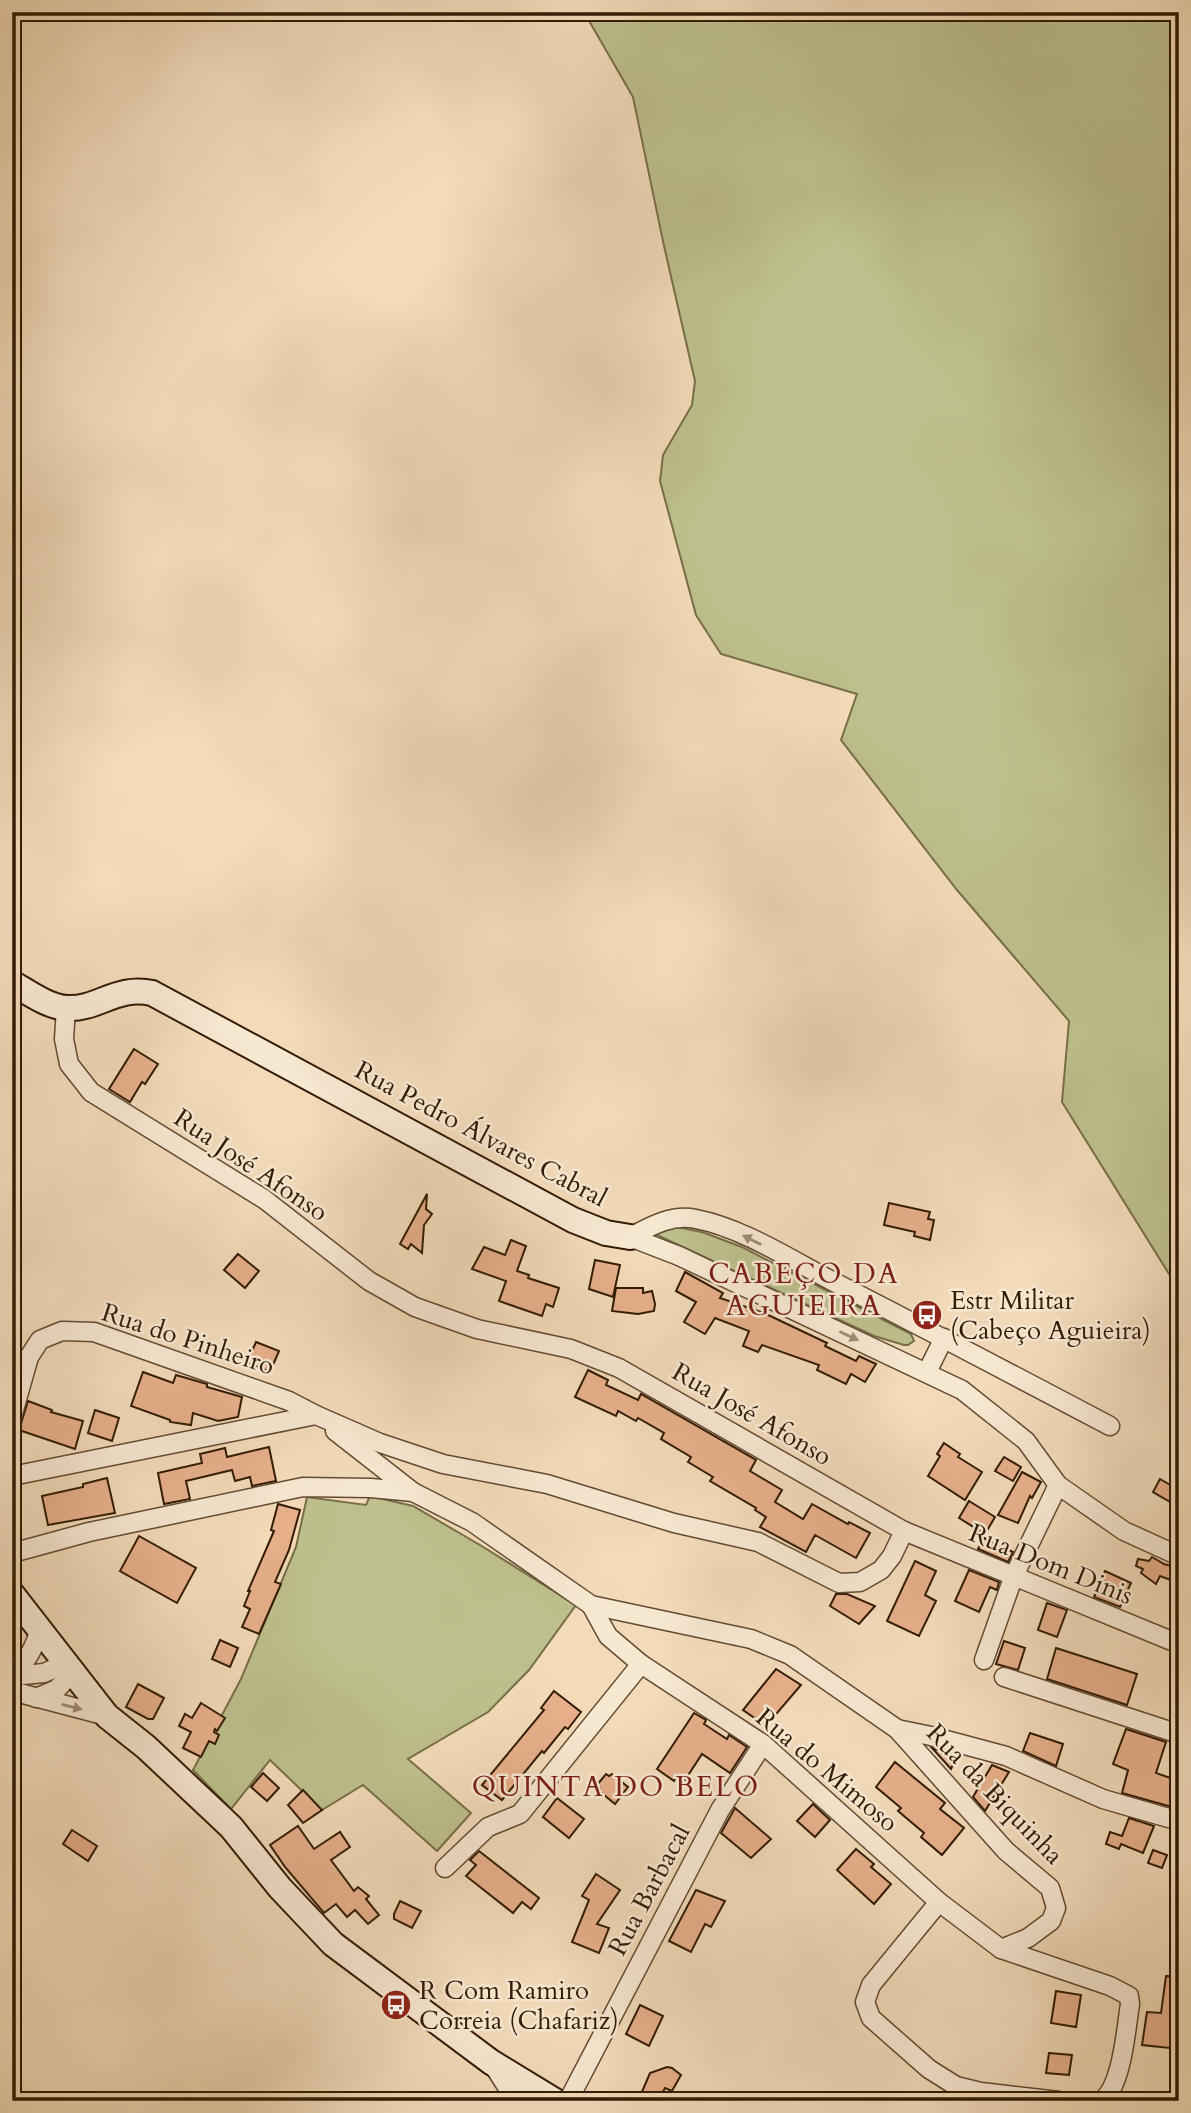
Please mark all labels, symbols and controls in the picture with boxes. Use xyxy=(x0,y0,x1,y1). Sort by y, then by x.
street label: Rua Pedro Álvares Cabral xyxy=(349,1053,614,1216)
street label: Rua José Afonso xyxy=(167,1100,335,1230)
one-way arrow xyxy=(742,1234,762,1245)
district label: CABEÇO DA AGUIEIRA xyxy=(708,1255,900,1325)
place label: Estr Militar (Cabeço Aguieira) xyxy=(950,1283,1151,1348)
street label: Rua do Pinheiro xyxy=(97,1295,279,1383)
bus stop icon: Estr Militar (Cabeço Aguieira) xyxy=(910,1298,944,1332)
one-way arrow xyxy=(839,1330,859,1341)
street label: Rua José Afonso xyxy=(666,1354,838,1474)
street label: Rua Dom Dinis xyxy=(964,1515,1138,1613)
street label: Rua do Mimoso xyxy=(748,1700,906,1840)
one-way arrow xyxy=(61,1702,83,1713)
street label: Rua da Biquinha xyxy=(919,1716,1071,1872)
district label: QUINTA DO BELO xyxy=(472,1768,760,1806)
street label: Rua Barbacal xyxy=(600,1818,698,1962)
place label: R Com Ramiro Correia (Chafariz) xyxy=(419,1973,619,2038)
bus stop icon: R Com Ramiro Correia (Chafariz) xyxy=(379,1988,413,2022)

